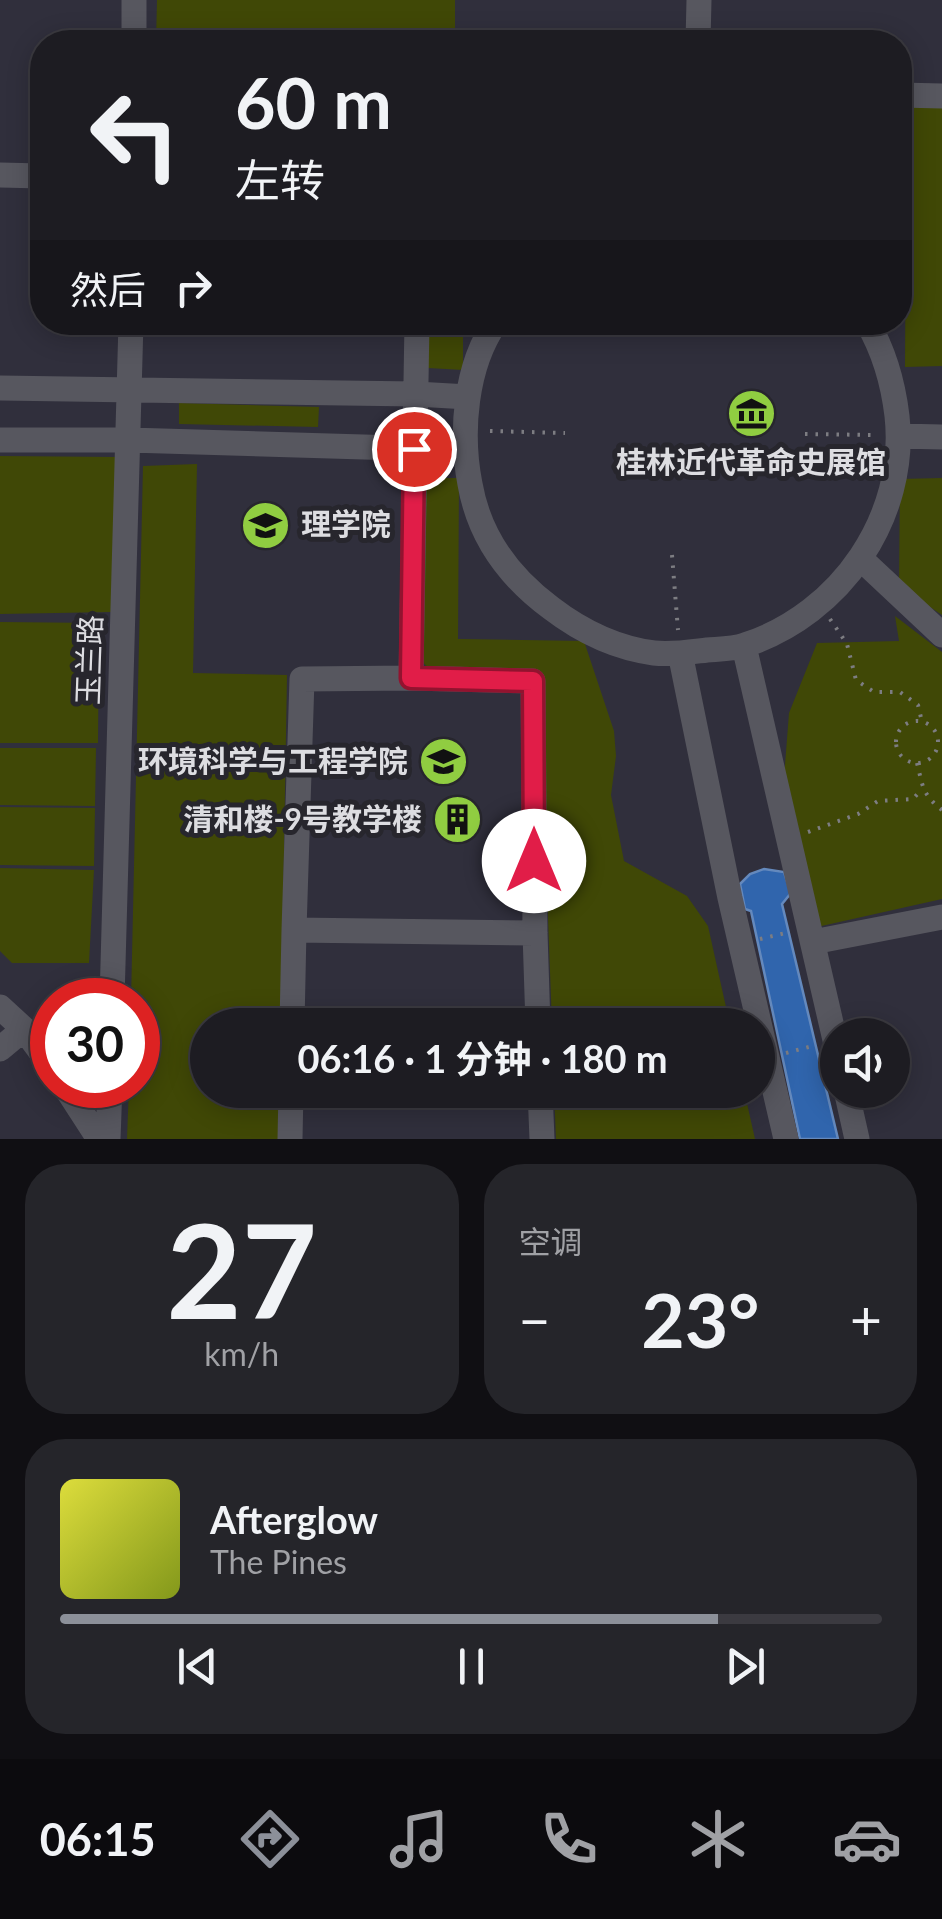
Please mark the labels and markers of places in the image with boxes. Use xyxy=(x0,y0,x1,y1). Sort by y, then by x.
museum icon: 桂林近代革命史展馆 xyxy=(725,388,777,440)
pin xyxy=(372,407,457,492)
place label: 桂林近代革命史展馆 xyxy=(616,443,886,479)
school or university icon: 理学院 xyxy=(240,499,292,551)
place label: 理学院 xyxy=(301,505,391,541)
school or university icon: 环境科学与工程学院 xyxy=(417,736,469,788)
place label: 环境科学与工程学院 xyxy=(138,742,408,778)
building icon: 清和楼-9号教学楼 xyxy=(431,794,483,846)
place label: 清和楼-9号教学楼 xyxy=(183,800,422,836)

